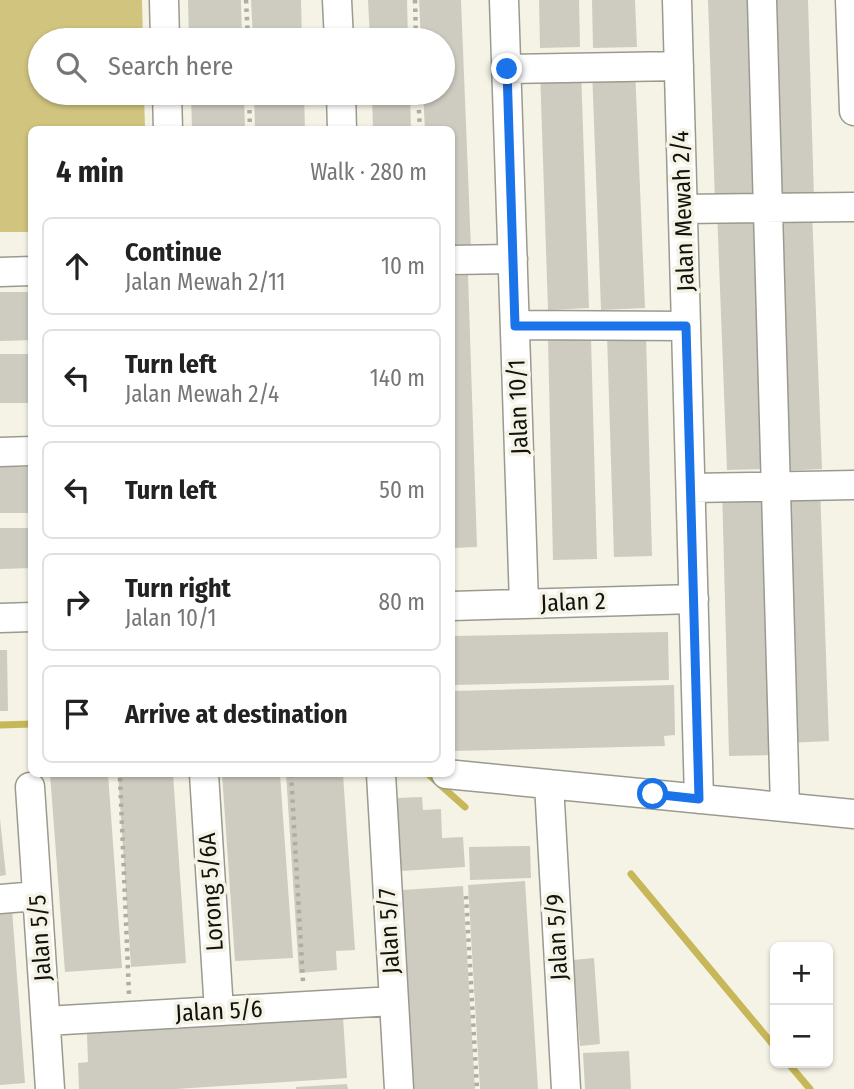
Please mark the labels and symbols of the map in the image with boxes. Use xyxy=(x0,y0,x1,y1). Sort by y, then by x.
route end xyxy=(491,53,522,84)
street label: Jalan Mewah 2/4 xyxy=(666,130,700,292)
street label: Jalan 10/1 xyxy=(502,359,534,455)
street label: Jalan 2 xyxy=(540,587,606,617)
route start xyxy=(637,778,668,809)
street label: Lorong 5/6A xyxy=(193,832,229,952)
street label: Jalan 5/7 xyxy=(373,887,405,975)
street label: Jalan 5/9 xyxy=(541,893,573,981)
street label: Jalan 5/5 xyxy=(23,894,57,982)
street label: Jalan 5/6 xyxy=(175,995,263,1027)

